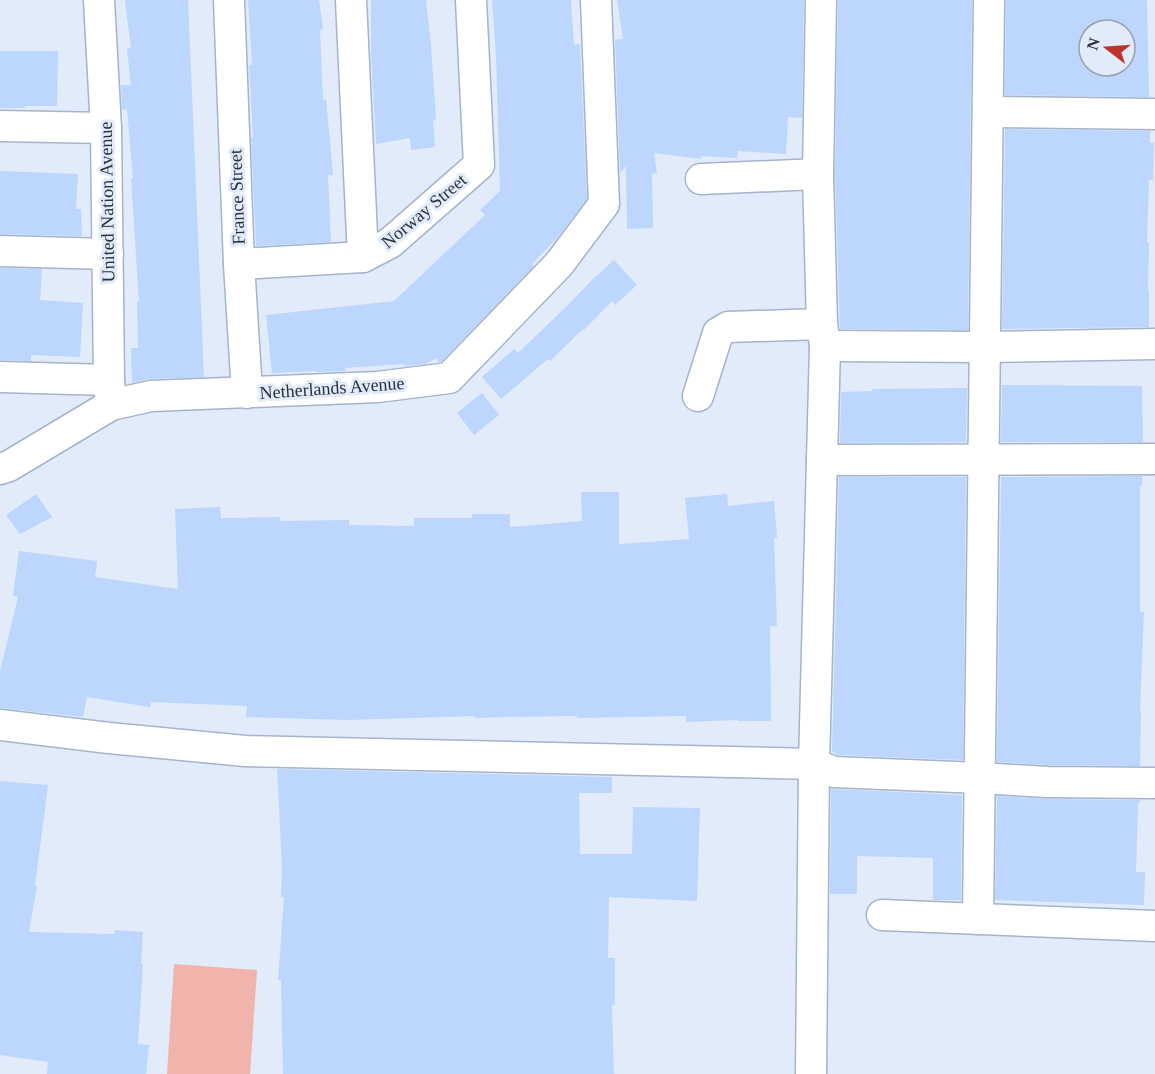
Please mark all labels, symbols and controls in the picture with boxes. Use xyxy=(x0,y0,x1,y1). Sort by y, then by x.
north arrow xyxy=(1077,18,1137,78)
text: N xyxy=(1083,35,1103,52)
street label: United Nation Avenue xyxy=(96,122,118,282)
street label: France Street xyxy=(225,149,249,245)
street label: Norway Street xyxy=(378,170,470,252)
street label: Netherlands Avenue xyxy=(259,373,405,403)

